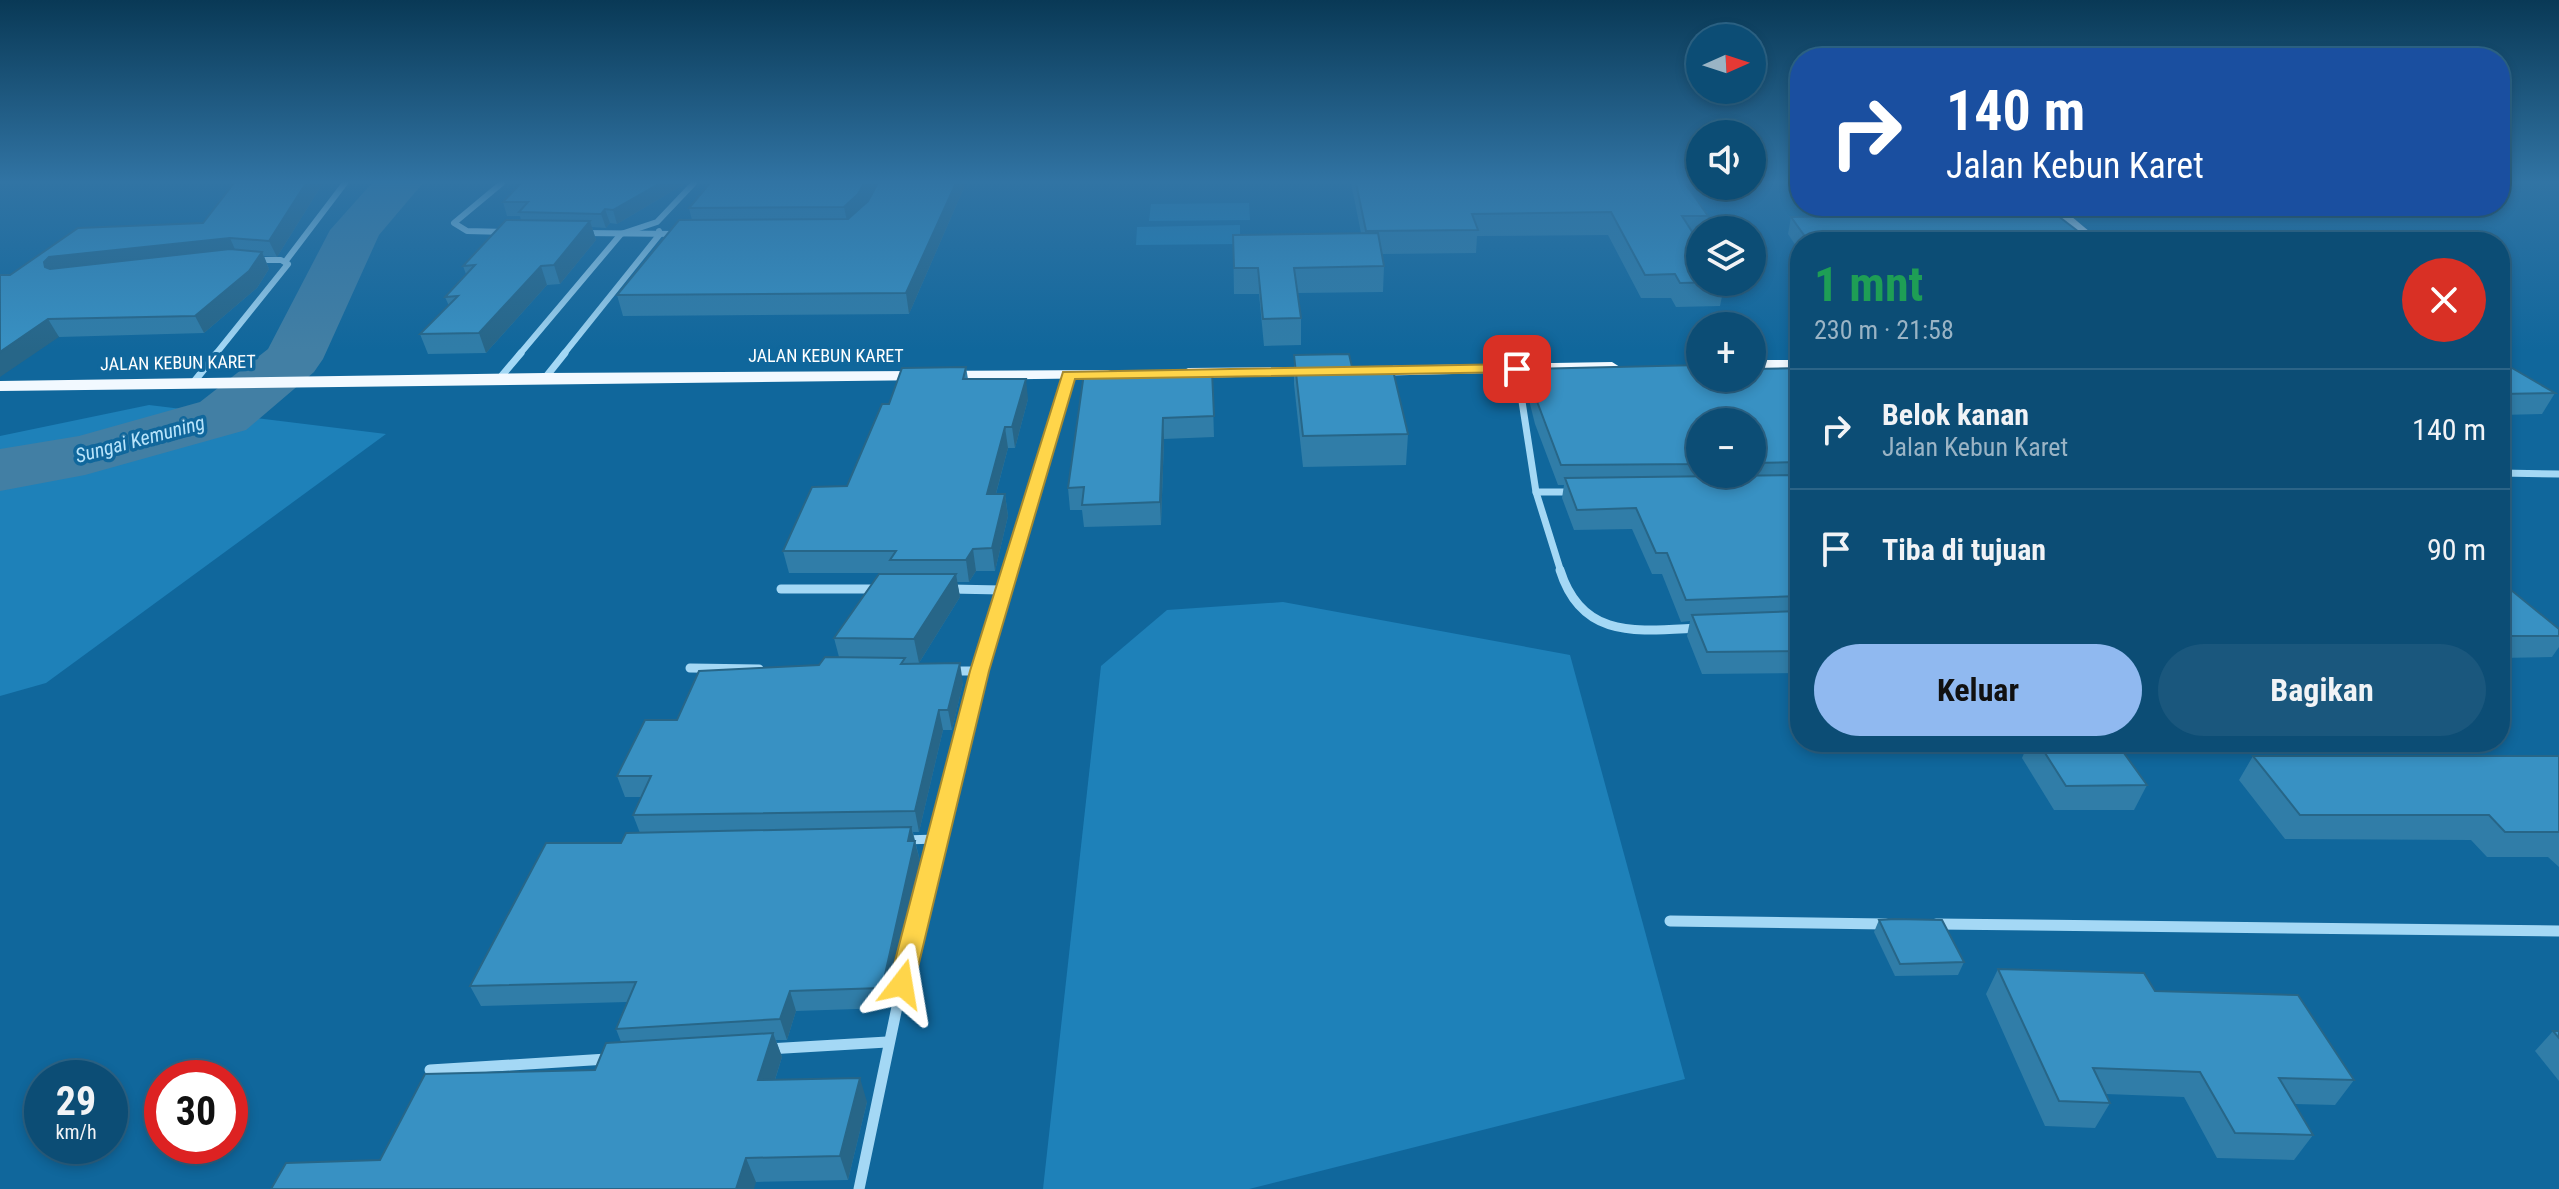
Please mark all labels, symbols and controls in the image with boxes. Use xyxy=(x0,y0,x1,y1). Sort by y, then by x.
north arrow xyxy=(1686,24,1766,104)
map controls xyxy=(1686,24,1766,488)
text: 140 m xyxy=(1946,78,2085,144)
icon: right xyxy=(1814,80,1918,184)
button: sound xyxy=(1686,120,1766,200)
text: Jalan Kebun Karet xyxy=(1946,145,2204,187)
button: layers xyxy=(1686,216,1766,296)
text: 1 mnt xyxy=(1814,256,1923,313)
button: close xyxy=(2402,258,2486,342)
button: + xyxy=(1686,312,1766,392)
text: 230 m · 21:58 xyxy=(1814,315,1954,345)
pin xyxy=(1483,335,1551,403)
street label: JALAN KEBUN KARET xyxy=(748,345,904,366)
icon: arrive xyxy=(1495,347,1539,391)
street label: JALAN KEBUN KARET xyxy=(100,351,256,374)
text: Belok kanan xyxy=(1882,397,2029,432)
icon: right xyxy=(1814,407,1858,451)
button: − xyxy=(1686,408,1766,488)
water label: Sungai Kemuning xyxy=(73,410,208,468)
text: 140 m xyxy=(2412,412,2486,447)
text: Jalan Kebun Karet xyxy=(1882,432,2068,462)
icon: arrive xyxy=(1814,527,1858,571)
text: Tiba di tujuan xyxy=(1882,532,2046,567)
text: 90 m xyxy=(2427,532,2486,567)
button: Keluar xyxy=(1814,644,2142,736)
button: Bagikan xyxy=(2158,644,2486,736)
position arrow xyxy=(860,942,944,1026)
speed limit sign: 30 xyxy=(144,1060,248,1164)
text: 29 xyxy=(56,1078,96,1125)
text: km/h xyxy=(55,1120,97,1144)

